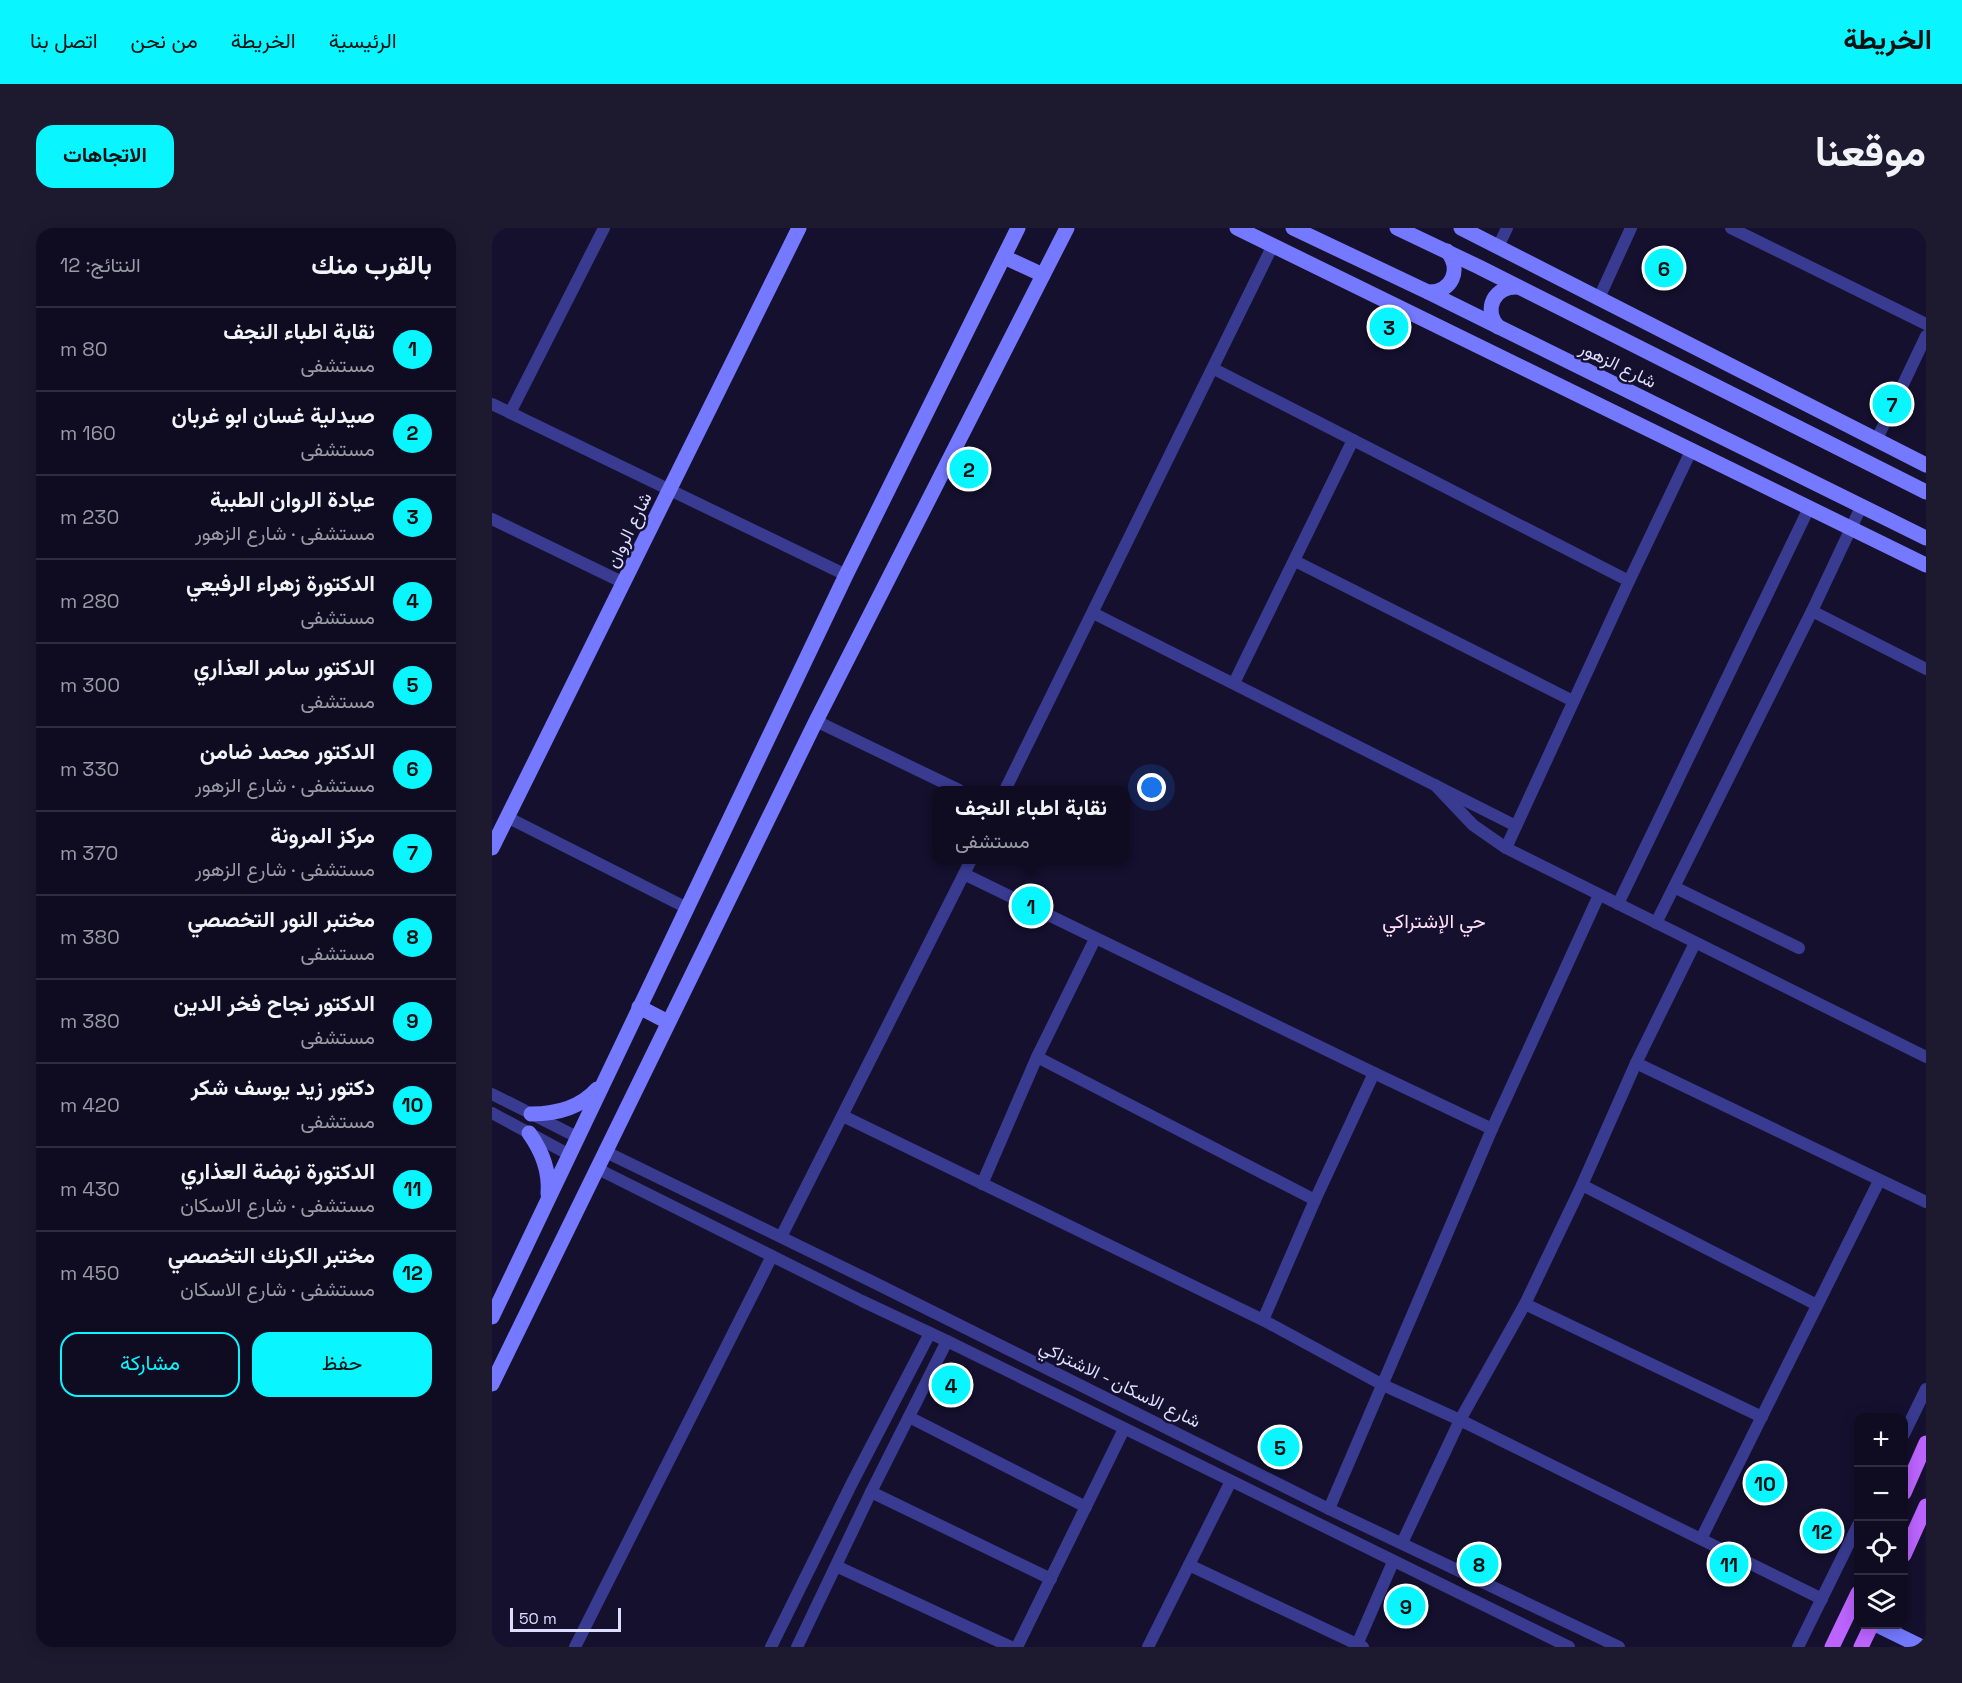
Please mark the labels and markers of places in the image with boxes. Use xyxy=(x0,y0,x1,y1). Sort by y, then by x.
pin: 6 xyxy=(1644,246,1684,291)
pin: 3 xyxy=(1370,304,1408,350)
pin: 7 xyxy=(1872,382,1912,426)
pin: 2 xyxy=(950,446,988,492)
pin: 1 xyxy=(1012,884,1050,928)
pin: 4 xyxy=(932,1362,970,1408)
pin: 5 xyxy=(1260,1424,1300,1470)
pin: 10 xyxy=(1746,1460,1784,1506)
pin: 12 xyxy=(1802,1508,1842,1554)
pin: 8 xyxy=(1460,1542,1498,1586)
pin: 11 xyxy=(1710,1542,1748,1586)
pin: 9 xyxy=(1386,1584,1426,1628)

